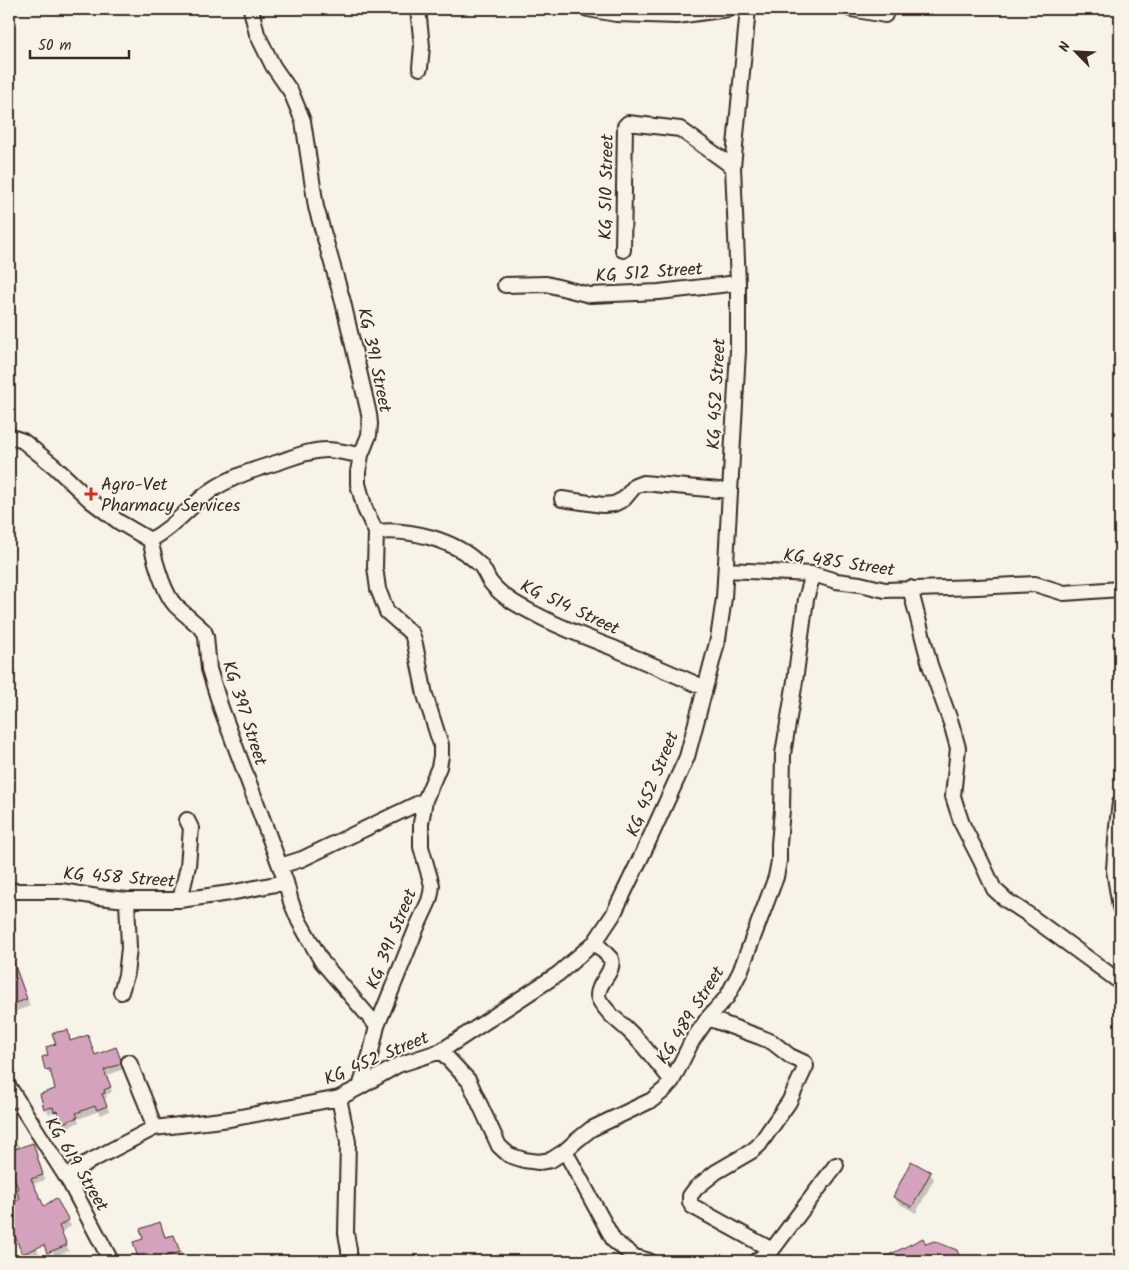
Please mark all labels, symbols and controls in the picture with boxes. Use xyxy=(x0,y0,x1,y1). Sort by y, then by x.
scale bar xyxy=(30,28,129,60)
north arrow xyxy=(1052,28,1102,78)
text: 50 m xyxy=(38,34,72,58)
text: N xyxy=(1053,38,1077,56)
street label: KG 510 Street xyxy=(592,133,623,240)
street label: KG 512 Street xyxy=(594,255,705,292)
street label: KG 391 Street xyxy=(348,305,399,416)
street label: KG 452 Street xyxy=(700,336,735,451)
place label: Agro-Vet Pharmacy Services xyxy=(101,471,241,521)
marker: Agro-Vet Pharmacy Services xyxy=(85,488,97,500)
street label: KG 485 Street xyxy=(781,541,897,586)
street label: KG 514 Street xyxy=(515,573,625,645)
street label: KG 397 Street xyxy=(213,657,275,771)
street label: KG 452 Street xyxy=(619,726,688,842)
street label: KG 458 Street xyxy=(62,860,177,897)
street label: KG 391 Street xyxy=(359,884,426,994)
street label: KG 489 Street xyxy=(649,960,734,1071)
street label: KG 452 Street xyxy=(319,1024,435,1095)
street label: KG 619 Street xyxy=(36,1112,116,1219)

